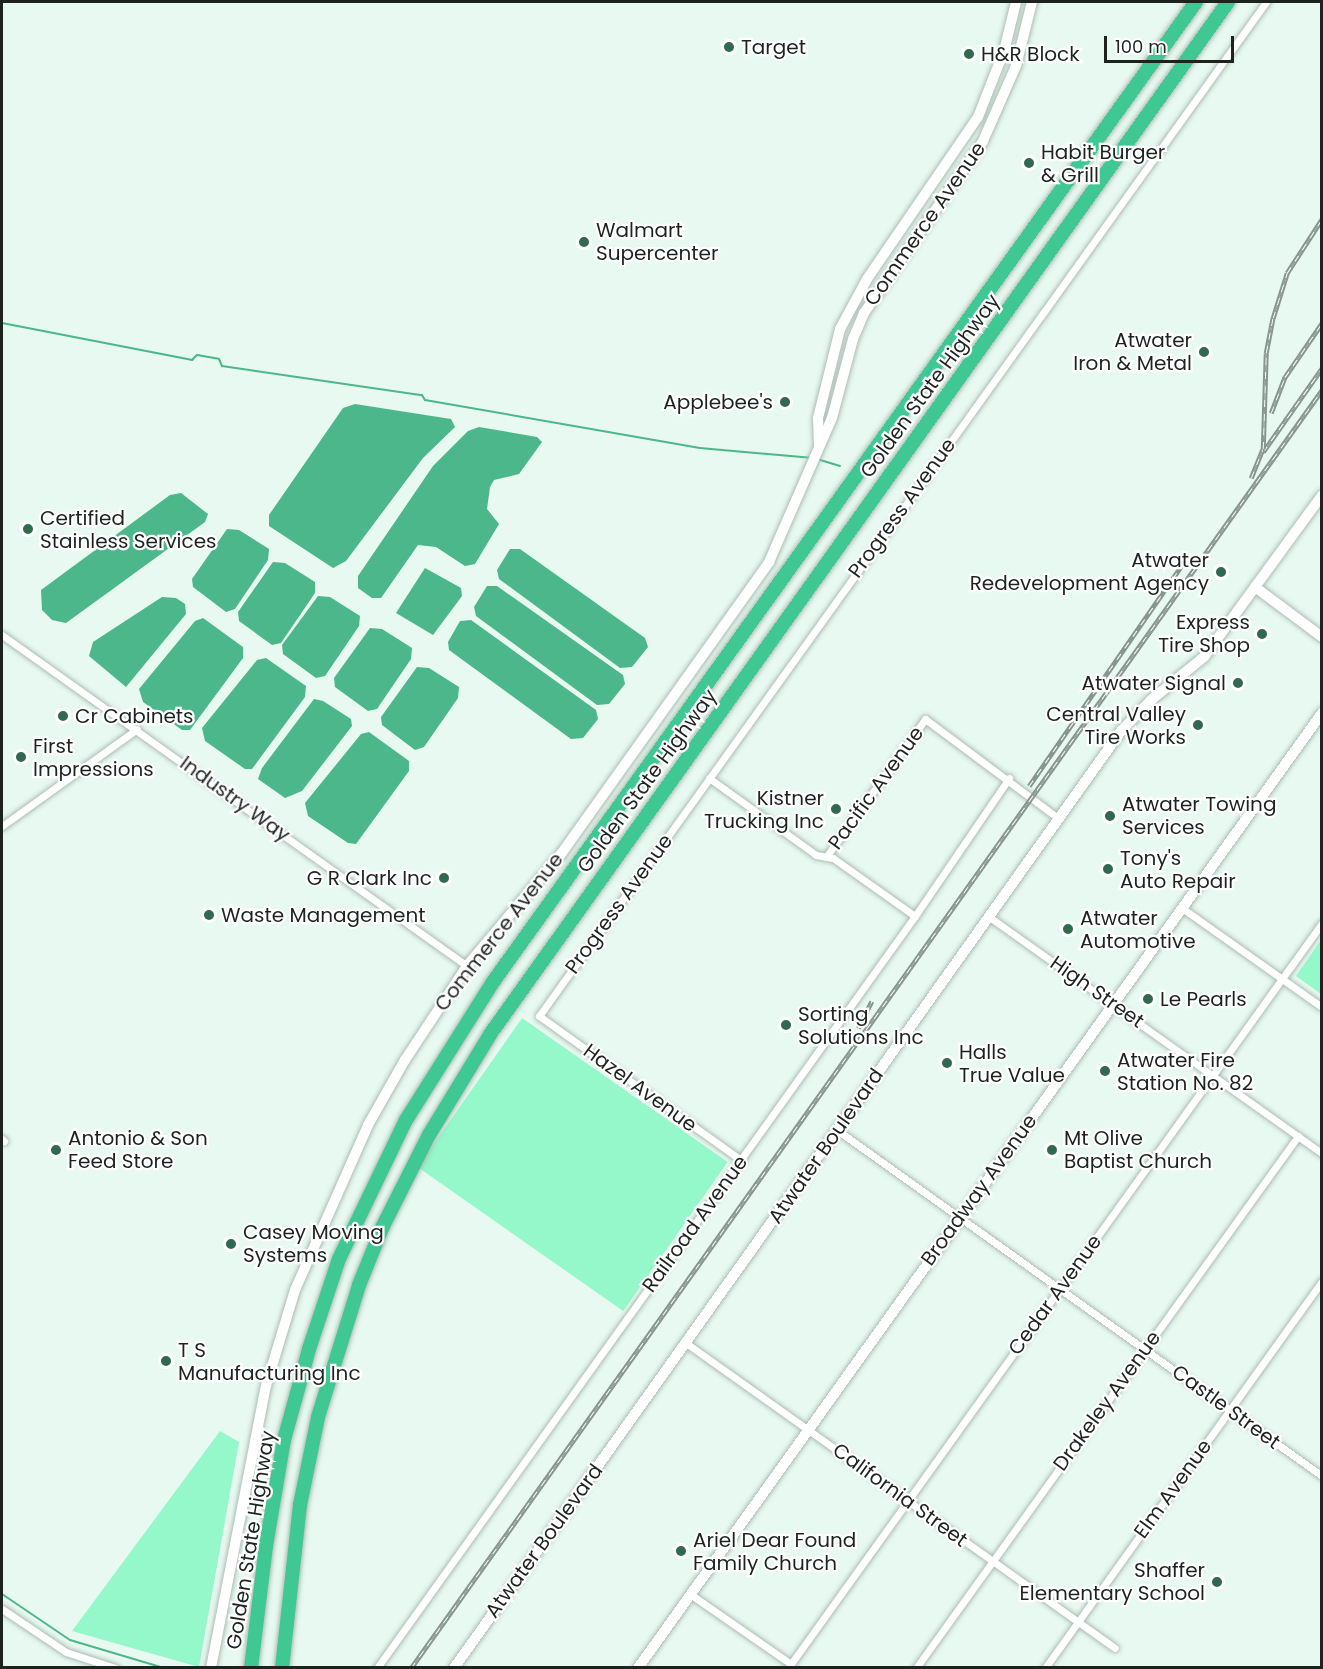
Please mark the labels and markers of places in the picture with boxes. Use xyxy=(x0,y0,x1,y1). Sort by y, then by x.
place label: Target xyxy=(741,35,806,59)
marker: Target xyxy=(722,40,736,54)
place label: H&R Block xyxy=(981,42,1080,66)
marker: H&R Block xyxy=(962,47,976,61)
place label: Habit Burger & Grill xyxy=(1041,140,1165,187)
marker: Habit Burger & Grill xyxy=(1022,156,1036,170)
place label: Walmart Supercenter xyxy=(596,219,718,266)
marker: Walmart Supercenter xyxy=(577,235,591,249)
place label: Atwater Iron & Metal xyxy=(1073,328,1192,375)
marker: Atwater Iron & Metal xyxy=(1197,345,1211,359)
place label: Applebee's xyxy=(663,390,773,414)
marker: Applebee's xyxy=(778,395,792,409)
place label: Certified Stainless Services xyxy=(40,506,217,553)
marker: Certified Stainless Services xyxy=(21,522,35,536)
place label: Atwater Redevelopment Agency xyxy=(970,548,1209,595)
marker: Atwater Redevelopment Agency xyxy=(1214,565,1228,579)
place label: Express Tire Shop xyxy=(1158,610,1250,657)
marker: Express Tire Shop xyxy=(1255,627,1269,641)
place label: Atwater Signal xyxy=(1081,671,1226,695)
marker: Atwater Signal xyxy=(1231,676,1245,690)
place label: Central Valley Tire Works xyxy=(1046,702,1186,749)
place label: Cr Cabinets xyxy=(75,704,194,728)
marker: Cr Cabinets xyxy=(56,709,70,723)
marker: Central Valley Tire Works xyxy=(1191,718,1205,732)
place label: First Impressions xyxy=(33,734,154,781)
marker: First Impressions xyxy=(14,750,28,764)
place label: Kistner Trucking Inc xyxy=(704,786,824,833)
place label: Atwater Towing Services xyxy=(1122,792,1276,839)
marker: Kistner Trucking Inc xyxy=(829,802,843,816)
marker: Atwater Towing Services xyxy=(1103,809,1117,823)
place label: Tony's Auto Repair xyxy=(1120,846,1236,893)
marker: Tony's Auto Repair xyxy=(1101,862,1115,876)
place label: G R Clark Inc xyxy=(307,866,432,890)
marker: G R Clark Inc xyxy=(437,871,451,885)
place label: Waste Management xyxy=(221,903,426,927)
place label: Atwater Automotive xyxy=(1080,906,1196,953)
marker: Waste Management xyxy=(202,908,216,922)
marker: Atwater Automotive xyxy=(1061,922,1075,936)
place label: Le Pearls xyxy=(1160,987,1247,1011)
marker: Le Pearls xyxy=(1141,992,1155,1006)
place label: Sorting Solutions Inc xyxy=(798,1002,924,1049)
marker: Sorting Solutions Inc xyxy=(779,1018,793,1032)
place label: Halls True Value xyxy=(959,1040,1065,1087)
place label: Atwater Fire Station No. 82 xyxy=(1117,1048,1253,1095)
marker: Halls True Value xyxy=(940,1056,954,1070)
marker: Atwater Fire Station No. 82 xyxy=(1098,1064,1112,1078)
place label: Antonio & Son Feed Store xyxy=(68,1126,208,1173)
place label: Mt Olive Baptist Church xyxy=(1064,1126,1212,1173)
marker: Antonio & Son Feed Store xyxy=(49,1143,63,1157)
marker: Mt Olive Baptist Church xyxy=(1045,1143,1059,1157)
place label: Casey Moving Systems xyxy=(243,1220,384,1267)
marker: Casey Moving Systems xyxy=(224,1237,238,1251)
place label: T S Manufacturing Inc xyxy=(178,1338,361,1385)
marker: T S Manufacturing Inc xyxy=(159,1354,173,1368)
place label: Ariel Dear Found Family Church xyxy=(693,1528,856,1575)
marker: Ariel Dear Found Family Church xyxy=(674,1544,688,1558)
place label: Shaffer Elementary School xyxy=(1020,1558,1205,1605)
marker: Shaffer Elementary School xyxy=(1210,1575,1224,1589)

